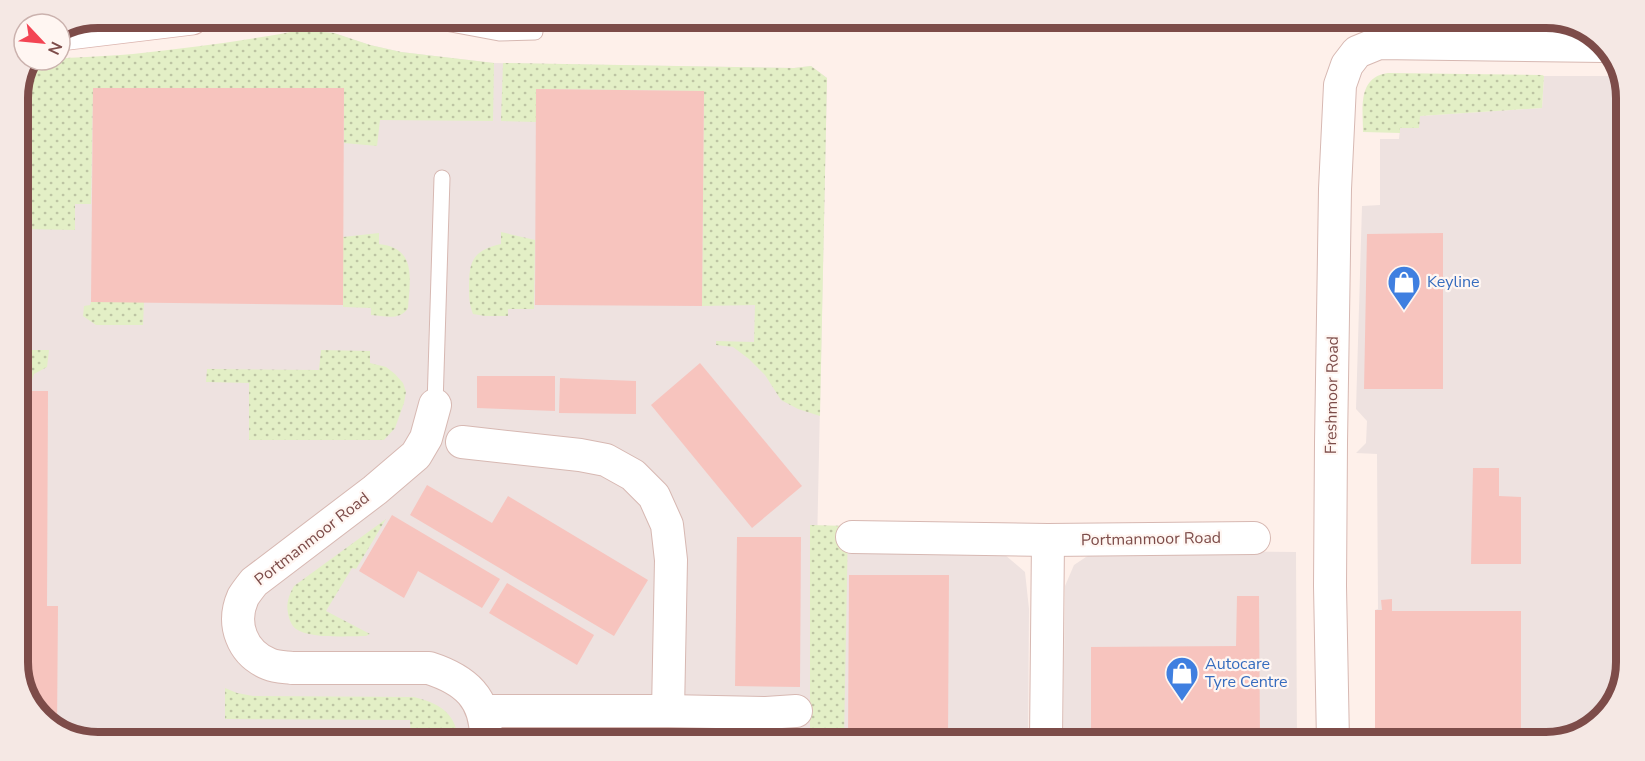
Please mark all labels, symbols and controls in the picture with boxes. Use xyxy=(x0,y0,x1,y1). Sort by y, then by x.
north arrow xyxy=(12,12,72,72)
text: N xyxy=(42,38,67,58)
shop icon: Keyline xyxy=(1386,264,1422,311)
place label: Keyline xyxy=(1427,271,1480,293)
street label: Freshmoor Road xyxy=(1320,336,1344,454)
street label: Portmanmoor Road xyxy=(250,487,374,591)
street label: Portmanmoor Road xyxy=(1081,527,1221,551)
place label: Autocare Tyre Centre xyxy=(1205,653,1288,693)
shop icon: Autocare Tyre Centre xyxy=(1164,655,1200,702)

